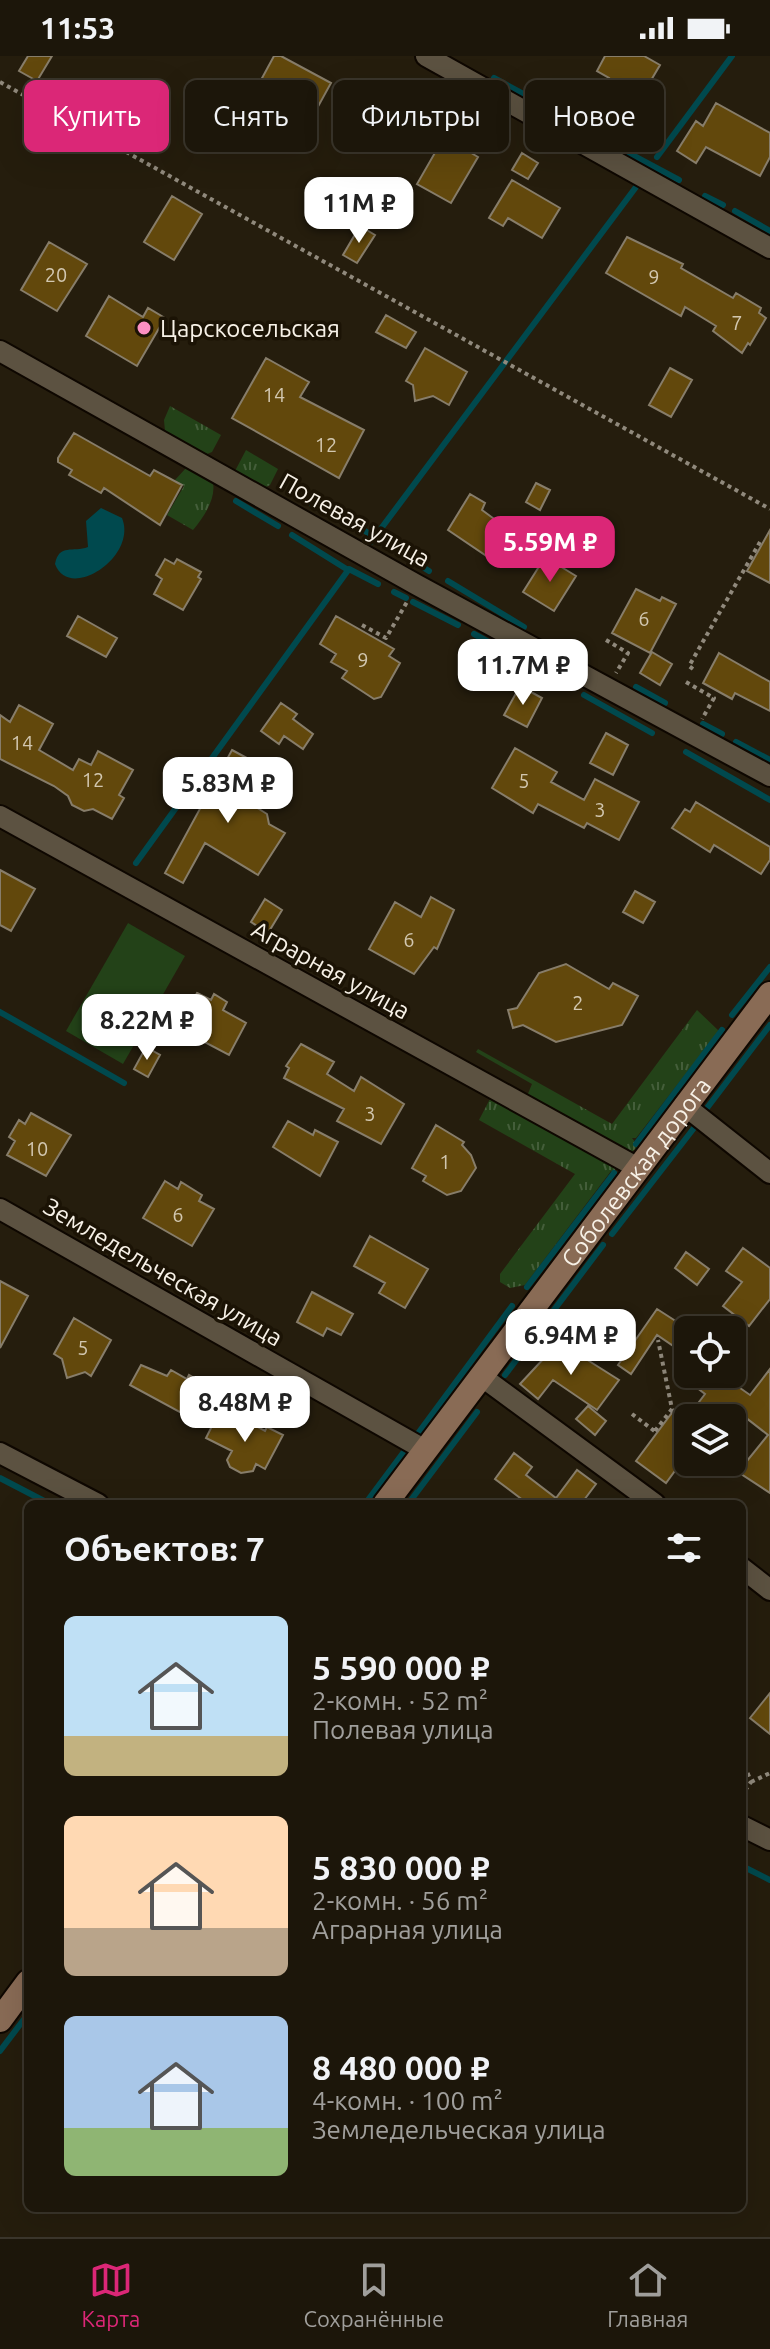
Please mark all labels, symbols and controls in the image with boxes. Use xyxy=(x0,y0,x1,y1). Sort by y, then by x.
text: 11:53 xyxy=(40,11,115,45)
chip: Купить xyxy=(24,80,169,152)
chip: Снять xyxy=(185,80,317,152)
chip: Фильтры xyxy=(333,80,509,152)
chip: Новое xyxy=(525,80,664,152)
pin: 11M ₽ xyxy=(303,177,415,245)
text: 11M ₽ xyxy=(322,188,396,217)
house number: 20 xyxy=(45,263,67,286)
house number: 9 xyxy=(648,265,660,288)
house number: 7 xyxy=(731,311,743,334)
place label: Царскосельская xyxy=(160,315,340,342)
marker: Царскосельская xyxy=(135,319,153,337)
house number: 14 xyxy=(263,383,285,406)
house number: 12 xyxy=(315,433,337,456)
street label: Полевая улица xyxy=(275,468,435,572)
pin: 5.59M ₽ xyxy=(476,516,624,584)
text: 5.59M ₽ xyxy=(503,527,597,556)
house number: 6 xyxy=(638,607,650,630)
pin: 11.7M ₽ xyxy=(449,639,597,707)
house number: 9 xyxy=(357,648,369,671)
text: 11.7M ₽ xyxy=(476,650,570,679)
house number: 14 xyxy=(11,731,33,754)
pin: 5.83M ₽ xyxy=(154,757,302,825)
house number: 12 xyxy=(82,768,104,791)
text: 5.83M ₽ xyxy=(181,768,275,797)
house number: 5 xyxy=(518,769,530,792)
house number: 3 xyxy=(594,798,606,821)
street label: Аграрная улица xyxy=(247,915,415,1025)
house number: 6 xyxy=(403,928,415,951)
house number: 2 xyxy=(572,991,584,1014)
pin: 8.22M ₽ xyxy=(73,994,221,1062)
text: 8.22M ₽ xyxy=(100,1005,194,1034)
street label: Соболевская дорога xyxy=(556,1072,716,1272)
house number: 3 xyxy=(364,1102,376,1125)
house number: 10 xyxy=(26,1137,48,1160)
house number: 1 xyxy=(439,1150,451,1173)
street label: Земледельческая улица xyxy=(39,1193,287,1351)
house number: 6 xyxy=(172,1203,184,1226)
pin: 6.94M ₽ xyxy=(497,1309,645,1377)
map controls xyxy=(674,1316,746,1476)
button: locate xyxy=(674,1316,746,1388)
text: 6.94M ₽ xyxy=(524,1320,618,1349)
house number: 5 xyxy=(77,1336,89,1359)
pin: 8.48M ₽ xyxy=(171,1376,319,1444)
text: 8.48M ₽ xyxy=(198,1387,292,1416)
button: layers xyxy=(674,1404,746,1476)
icon: filters xyxy=(662,1526,706,1570)
text: Объектов: 7 xyxy=(64,1529,265,1567)
icon: home xyxy=(128,1648,224,1744)
text: 5 590 000 ₽ xyxy=(312,1648,490,1686)
text: 2-комн. · 52 m² xyxy=(312,1686,488,1715)
text: Полевая улица xyxy=(312,1715,494,1744)
icon: home xyxy=(128,1848,224,1944)
text: 5 830 000 ₽ xyxy=(312,1848,490,1886)
text: 2-комн. · 56 m² xyxy=(312,1886,488,1915)
text: Аграрная улица xyxy=(312,1915,503,1944)
icon: home xyxy=(128,2048,224,2144)
text: 8 480 000 ₽ xyxy=(312,2048,490,2086)
text: 4-комн. · 100 m² xyxy=(312,2086,503,2115)
text: Земледельческая улица xyxy=(312,2115,606,2144)
tab: Карта xyxy=(82,2258,140,2331)
tab: Сохранённые xyxy=(303,2258,444,2331)
tab: Главная xyxy=(607,2258,688,2331)

